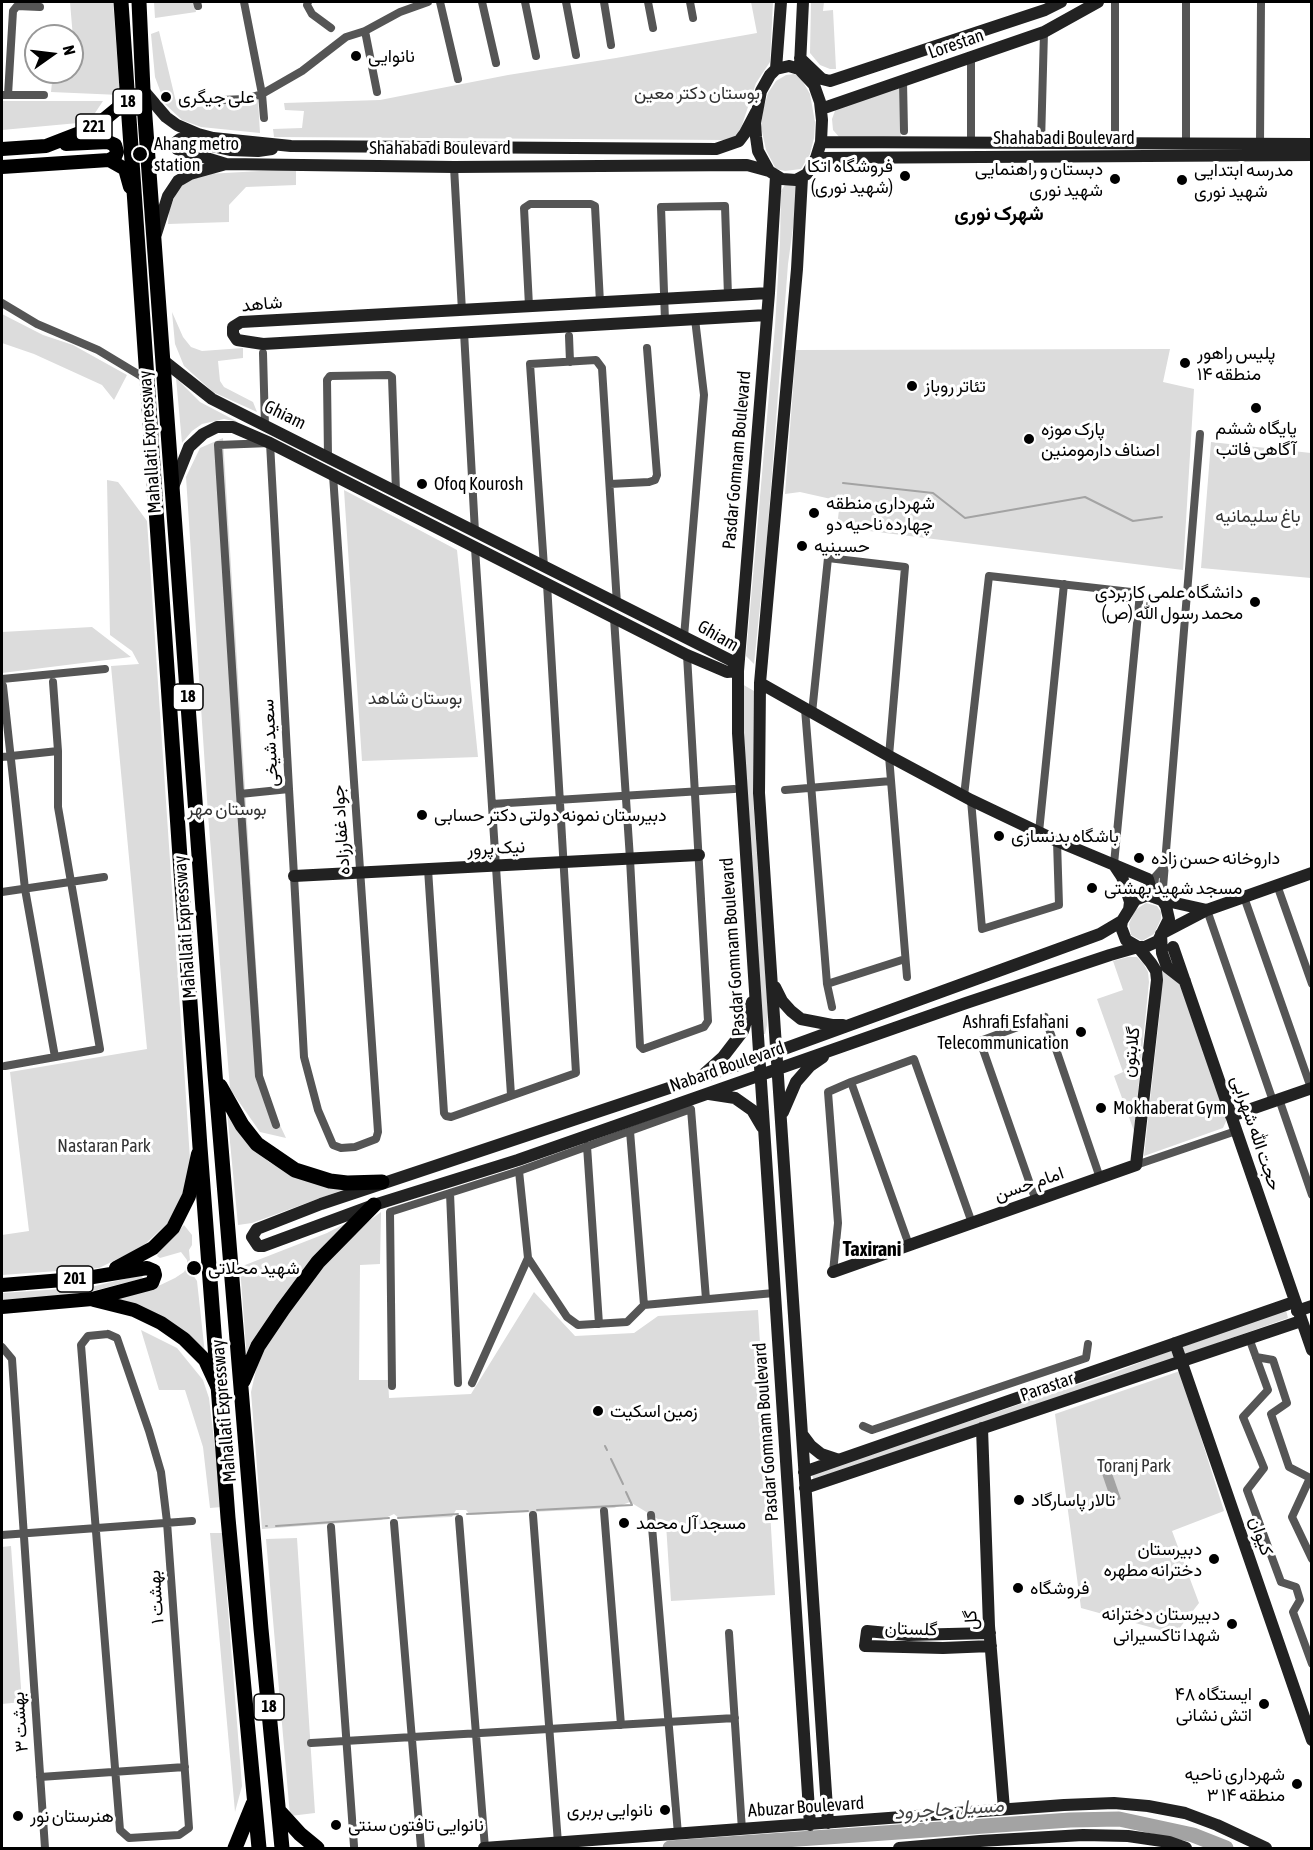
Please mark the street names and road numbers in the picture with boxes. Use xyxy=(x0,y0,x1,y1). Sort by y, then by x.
street label: Lorestan xyxy=(925,24,987,64)
road number: 18 xyxy=(113,89,143,115)
road number: 221 xyxy=(76,114,112,140)
street label: Shahabadi Boulevard xyxy=(993,127,1135,149)
street label: Shahabadi Boulevard xyxy=(369,137,511,159)
street label: شاهد xyxy=(241,291,283,317)
street label: Mahallati Expressway xyxy=(134,370,166,514)
street label: Pasdar Gomnam Boulevard xyxy=(718,370,756,550)
street label: Ghiam xyxy=(261,396,309,434)
street label: Ghiam xyxy=(694,616,742,656)
road number: 18 xyxy=(173,684,203,710)
street label: سعید شیخی xyxy=(257,699,283,787)
street label: جواد غفارزاده xyxy=(327,784,355,876)
street label: نیک پرور xyxy=(466,836,526,860)
street label: Mahallati Expressway xyxy=(169,855,201,999)
street label: Pasdar Gomnam Boulevard xyxy=(716,857,750,1037)
street label: گلابتون xyxy=(1117,1025,1145,1079)
street label: Nabard Boulevard xyxy=(667,1037,787,1097)
street label: حجت الله شهرابی xyxy=(1226,1073,1286,1193)
street label: امام حسن xyxy=(991,1162,1067,1206)
road number: 201 xyxy=(57,1266,93,1292)
street label: Mahallati Expressway xyxy=(207,1339,241,1483)
street label: Pasdar Gomnam Boulevard xyxy=(749,1342,783,1522)
street label: Parastar xyxy=(1017,1368,1077,1406)
street label: کیوان xyxy=(1244,1514,1278,1558)
street label: بهشت ۱ xyxy=(143,1569,169,1625)
street label: گل xyxy=(960,1609,982,1631)
street label: گلستان xyxy=(884,1617,938,1641)
street label: بهشت ۳ xyxy=(7,1691,33,1753)
road number: 18 xyxy=(254,1694,284,1720)
street label: Abuzar Boulevard xyxy=(747,1792,865,1822)

